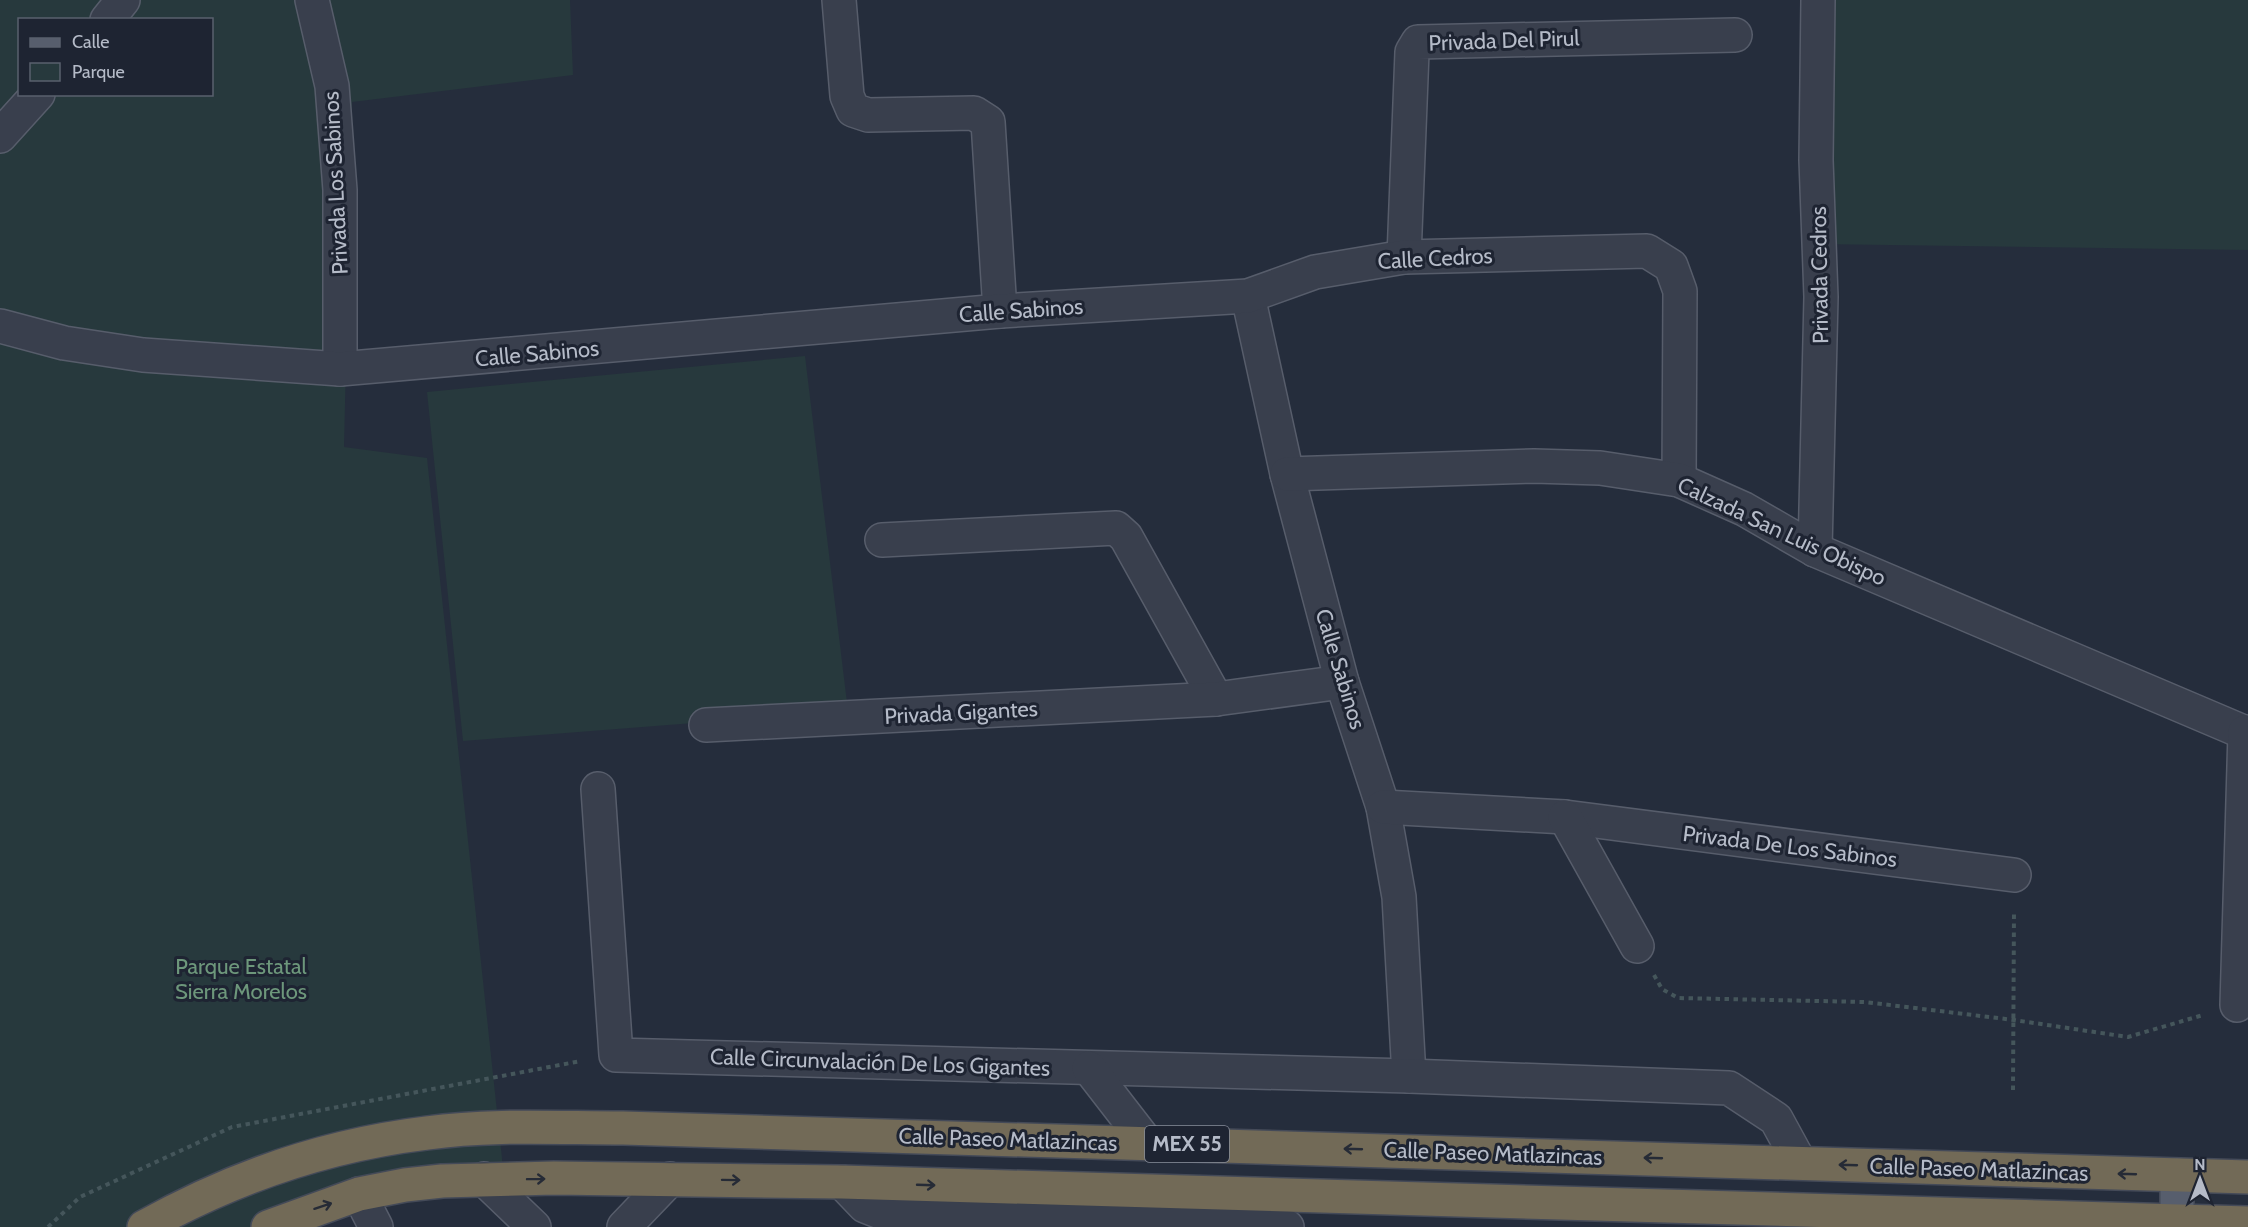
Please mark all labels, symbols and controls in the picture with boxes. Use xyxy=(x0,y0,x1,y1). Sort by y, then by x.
legend xyxy=(18,18,213,96)
street label: Privada Del Pirul xyxy=(1428,24,1581,57)
text: Calle xyxy=(72,31,109,53)
text: Parque xyxy=(72,61,125,83)
street label: Privada Los Sabinos xyxy=(317,91,354,275)
street label: Privada Cedros xyxy=(1805,206,1834,344)
street label: Calle Cedros xyxy=(1377,242,1493,275)
street label: Calle Sabinos xyxy=(958,293,1084,328)
street label: Calle Sabinos xyxy=(474,335,600,372)
street label: Calzada San Luis Obispo xyxy=(1673,471,1890,592)
street label: Calle Sabinos xyxy=(1309,606,1372,733)
street label: Privada Gigantes xyxy=(884,695,1038,730)
street label: Privada De Los Sabinos xyxy=(1681,820,1899,873)
park label: Parque Estatal Sierra Morelos xyxy=(175,953,308,1005)
street label: Calle Circunvalación De Los Gigantes xyxy=(709,1043,1051,1082)
street label: Calle Paseo Matlazincas xyxy=(898,1122,1118,1157)
road number: MEX 55 xyxy=(1145,1126,1229,1162)
street label: Calle Paseo Matlazincas xyxy=(1383,1136,1603,1171)
one-way arrow xyxy=(1343,1143,1363,1155)
north arrow xyxy=(2170,1149,2230,1209)
street label: Calle Paseo Matlazincas xyxy=(1869,1152,2089,1187)
one-way arrow xyxy=(1643,1153,1663,1164)
text: N xyxy=(2194,1155,2206,1174)
one-way arrow xyxy=(1838,1159,1858,1170)
one-way arrow xyxy=(2117,1168,2137,1179)
one-way arrow xyxy=(525,1173,545,1184)
one-way arrow xyxy=(720,1174,740,1186)
one-way arrow xyxy=(915,1179,935,1190)
one-way arrow xyxy=(313,1200,332,1211)

